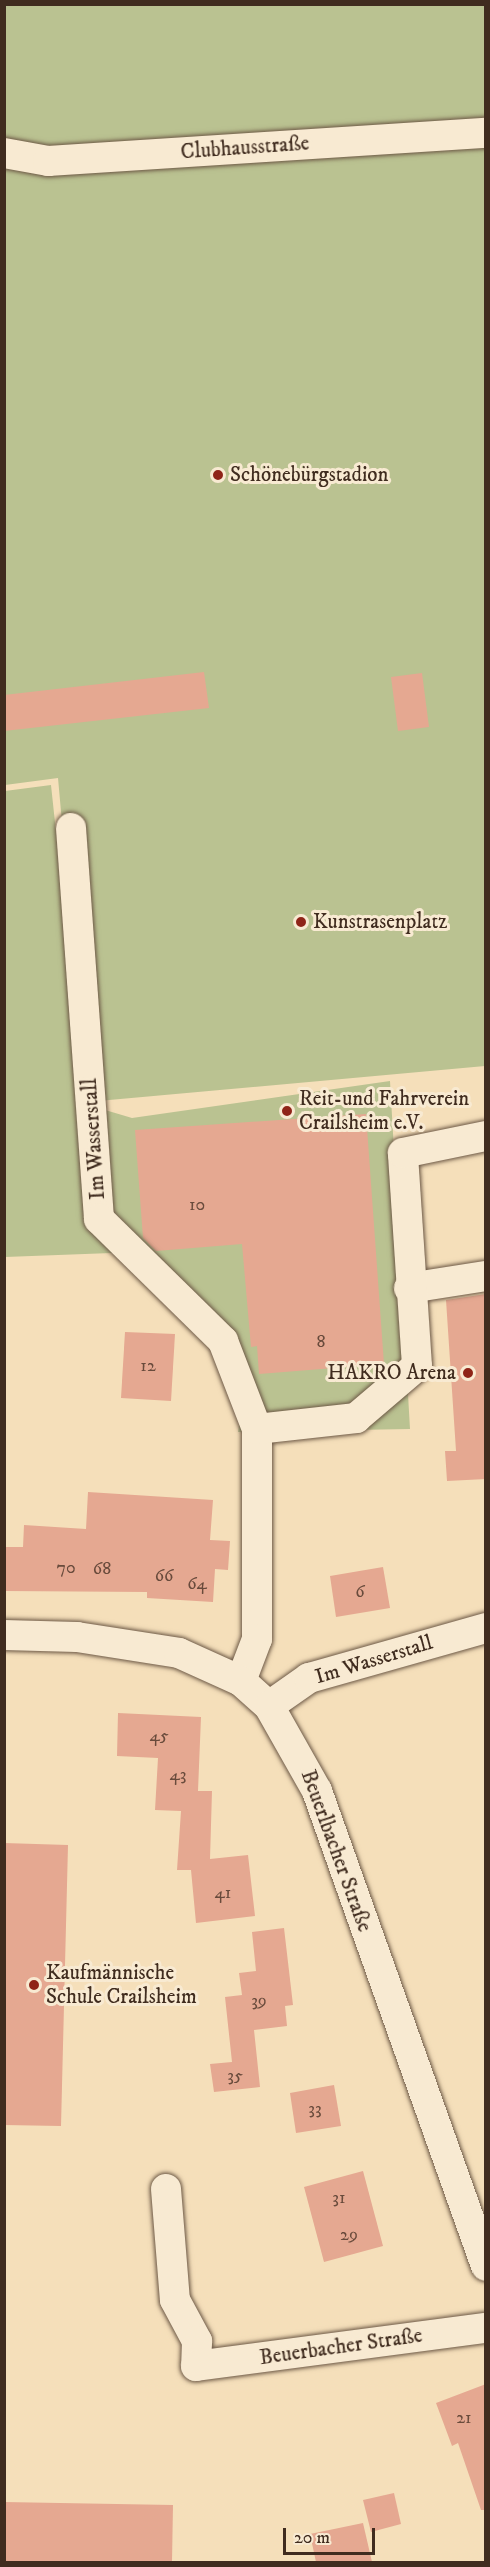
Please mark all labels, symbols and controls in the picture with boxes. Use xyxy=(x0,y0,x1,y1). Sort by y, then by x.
street label: Clubhausstraße xyxy=(180,131,310,165)
place label: Schönebürgstadion xyxy=(230,462,389,488)
marker: Schönebürgstadion xyxy=(211,468,225,482)
place label: Kunstrasenplatz xyxy=(313,909,447,935)
marker: Kunstrasenplatz xyxy=(294,915,308,929)
street label: Im Wasserstall xyxy=(77,1077,111,1201)
place label: Reit-und Fahrverein Crailsheim e.V. xyxy=(299,1086,469,1136)
marker: Reit-und Fahrverein Crailsheim e.V. xyxy=(280,1104,294,1118)
house number: 10 xyxy=(189,1194,205,1216)
house number: 8 xyxy=(316,1331,326,1353)
house number: 12 xyxy=(140,1355,156,1377)
place label: HAKRO Arena xyxy=(327,1360,456,1386)
marker: HAKRO Arena xyxy=(461,1366,475,1380)
house number: 70 xyxy=(56,1557,76,1579)
house number: 68 xyxy=(93,1558,111,1580)
house number: 66 xyxy=(155,1565,173,1587)
house number: 64 xyxy=(187,1573,207,1595)
house number: 6 xyxy=(355,1581,365,1603)
street label: Im Wasserstall xyxy=(312,1630,436,1690)
house number: 45 xyxy=(149,1725,169,1747)
house number: 43 xyxy=(169,1764,187,1786)
street label: Beuerlbacher Straße xyxy=(295,1767,377,1935)
house number: 41 xyxy=(215,1882,231,1904)
place label: Kaufmännische Schule Crailsheim xyxy=(46,1960,197,2010)
marker: Kaufmännische Schule Crailsheim xyxy=(27,1978,41,1992)
house number: 39 xyxy=(251,1990,267,2012)
house number: 35 xyxy=(227,2065,243,2087)
house number: 33 xyxy=(308,2098,322,2120)
house number: 31 xyxy=(332,2187,346,2209)
house number: 29 xyxy=(340,2224,358,2246)
street label: Beuerbacher Straße xyxy=(258,2323,424,2371)
house number: 21 xyxy=(456,2407,472,2429)
scale bar xyxy=(286,2516,378,2554)
text: 20 m xyxy=(294,2527,330,2549)

